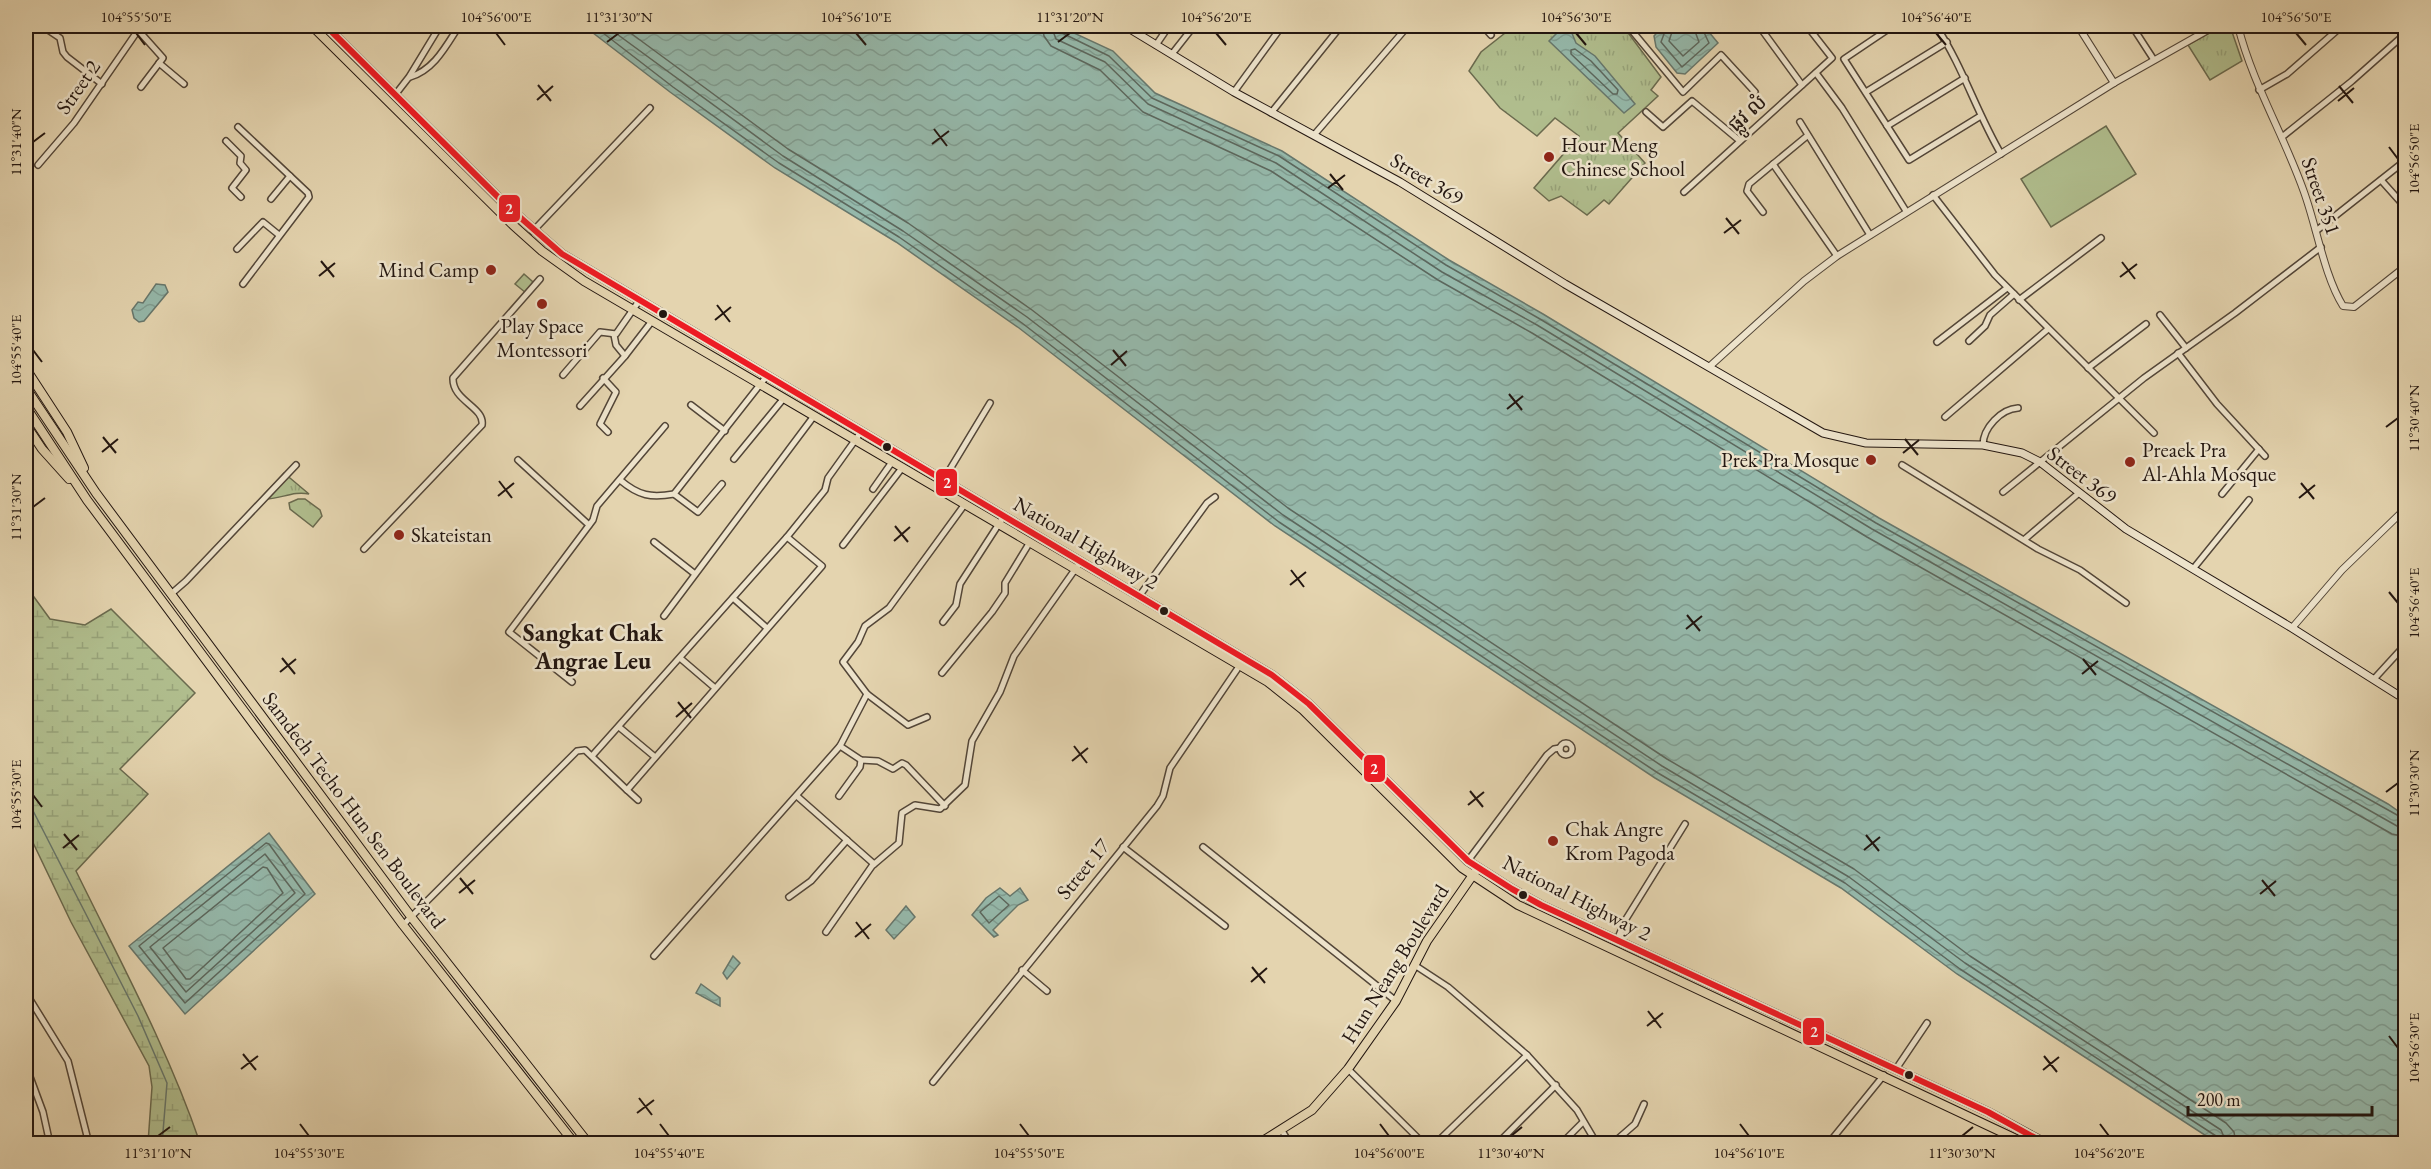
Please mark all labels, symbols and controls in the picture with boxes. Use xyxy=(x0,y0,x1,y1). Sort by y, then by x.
text: 104°55'50"E xyxy=(100,7,172,26)
text: 104°56'00"E xyxy=(460,7,532,26)
text: 11°31'30"N xyxy=(585,7,653,26)
text: 104°56'10"E xyxy=(820,7,892,26)
text: 11°31'20"N xyxy=(1036,7,1104,26)
text: 104°56'20"E xyxy=(1180,7,1252,26)
text: 104°56'30"E xyxy=(1540,7,1612,26)
text: 104°56'40"E xyxy=(1900,7,1972,26)
text: 104°56'50"E xyxy=(2260,7,2332,26)
street label: Street 2 xyxy=(49,54,106,119)
street label: ផ្លូវ លំ xyxy=(1721,88,1776,142)
text: 11°31'40"N xyxy=(6,108,25,176)
text: 104°56'50"E xyxy=(2404,123,2423,195)
place label: Hour Meng Chinese School xyxy=(1561,131,1685,182)
street label: Street 369 xyxy=(1386,146,1469,211)
marker: Hour Meng Chinese School xyxy=(1542,150,1556,164)
street label: Street 351 xyxy=(2296,153,2347,238)
line badge: 2 xyxy=(498,194,521,223)
text: 2 xyxy=(505,198,514,219)
place label: Mind Camp xyxy=(378,256,479,283)
marker: Mind Camp xyxy=(484,263,498,277)
marker: Play Space Montessori xyxy=(535,297,549,311)
unlabelled marker xyxy=(657,308,669,320)
place label: Play Space Montessori xyxy=(497,312,587,363)
text: 104°55'40"E xyxy=(6,314,25,386)
text: 11°30'40"N xyxy=(2404,384,2423,452)
place label: Preaek Pra Al-Ahla Mosque xyxy=(2141,436,2276,487)
street label: Street 369 xyxy=(2042,440,2123,510)
unlabelled marker xyxy=(881,441,893,453)
place label: Prek Pra Mosque xyxy=(1721,446,1859,473)
marker: Prek Pra Mosque xyxy=(1864,453,1878,467)
marker: Preaek Pra Al-Ahla Mosque xyxy=(2123,455,2137,469)
line badge: 2 xyxy=(935,468,958,497)
text: 2 xyxy=(943,472,952,493)
text: 11°31'30"N xyxy=(6,473,25,541)
street label: National Highway 2 xyxy=(1009,490,1164,595)
place label: Skateistan xyxy=(411,521,492,548)
marker: Skateistan xyxy=(392,528,406,542)
text: 104°56'40"E xyxy=(2404,567,2423,639)
unlabelled marker xyxy=(1158,605,1170,617)
district label: Sangkat Chak Angrae Leu xyxy=(523,617,664,677)
street label: Samdech Techo Hun Sen Boulevard xyxy=(257,686,452,934)
text: 11°30'30"N xyxy=(2404,749,2423,817)
line badge: 2 xyxy=(1363,754,1386,783)
text: 2 xyxy=(1370,758,1379,779)
text: 104°55'30"E xyxy=(6,759,25,831)
place label: Chak Angre Krom Pagoda xyxy=(1565,815,1675,866)
street label: Street 17 xyxy=(1050,832,1116,905)
marker: Chak Angre Krom Pagoda xyxy=(1546,834,1560,848)
street label: National Highway 2 xyxy=(1498,848,1656,947)
street label: Hun Neang Boulevard xyxy=(1335,879,1455,1048)
unlabelled marker xyxy=(1517,889,1529,901)
text: 104°56'30"E xyxy=(2404,1012,2423,1084)
line badge: 2 xyxy=(1802,1017,1825,1046)
text: 2 xyxy=(1810,1021,1819,1042)
unlabelled marker xyxy=(1903,1069,1915,1081)
scale bar xyxy=(2188,1079,2372,1117)
text: 200 m xyxy=(2197,1088,2241,1111)
text: 11°31'10"N xyxy=(124,1143,192,1162)
text: 104°55'30"E xyxy=(273,1143,345,1162)
text: 104°55'40"E xyxy=(633,1143,705,1162)
text: 104°55'50"E xyxy=(993,1143,1065,1162)
text: 104°56'00"E xyxy=(1353,1143,1425,1162)
text: 11°30'40"N xyxy=(1477,1143,1545,1162)
text: 104°56'10"E xyxy=(1713,1143,1785,1162)
text: 11°30'30"N xyxy=(1928,1143,1996,1162)
text: 104°56'20"E xyxy=(2073,1143,2145,1162)

